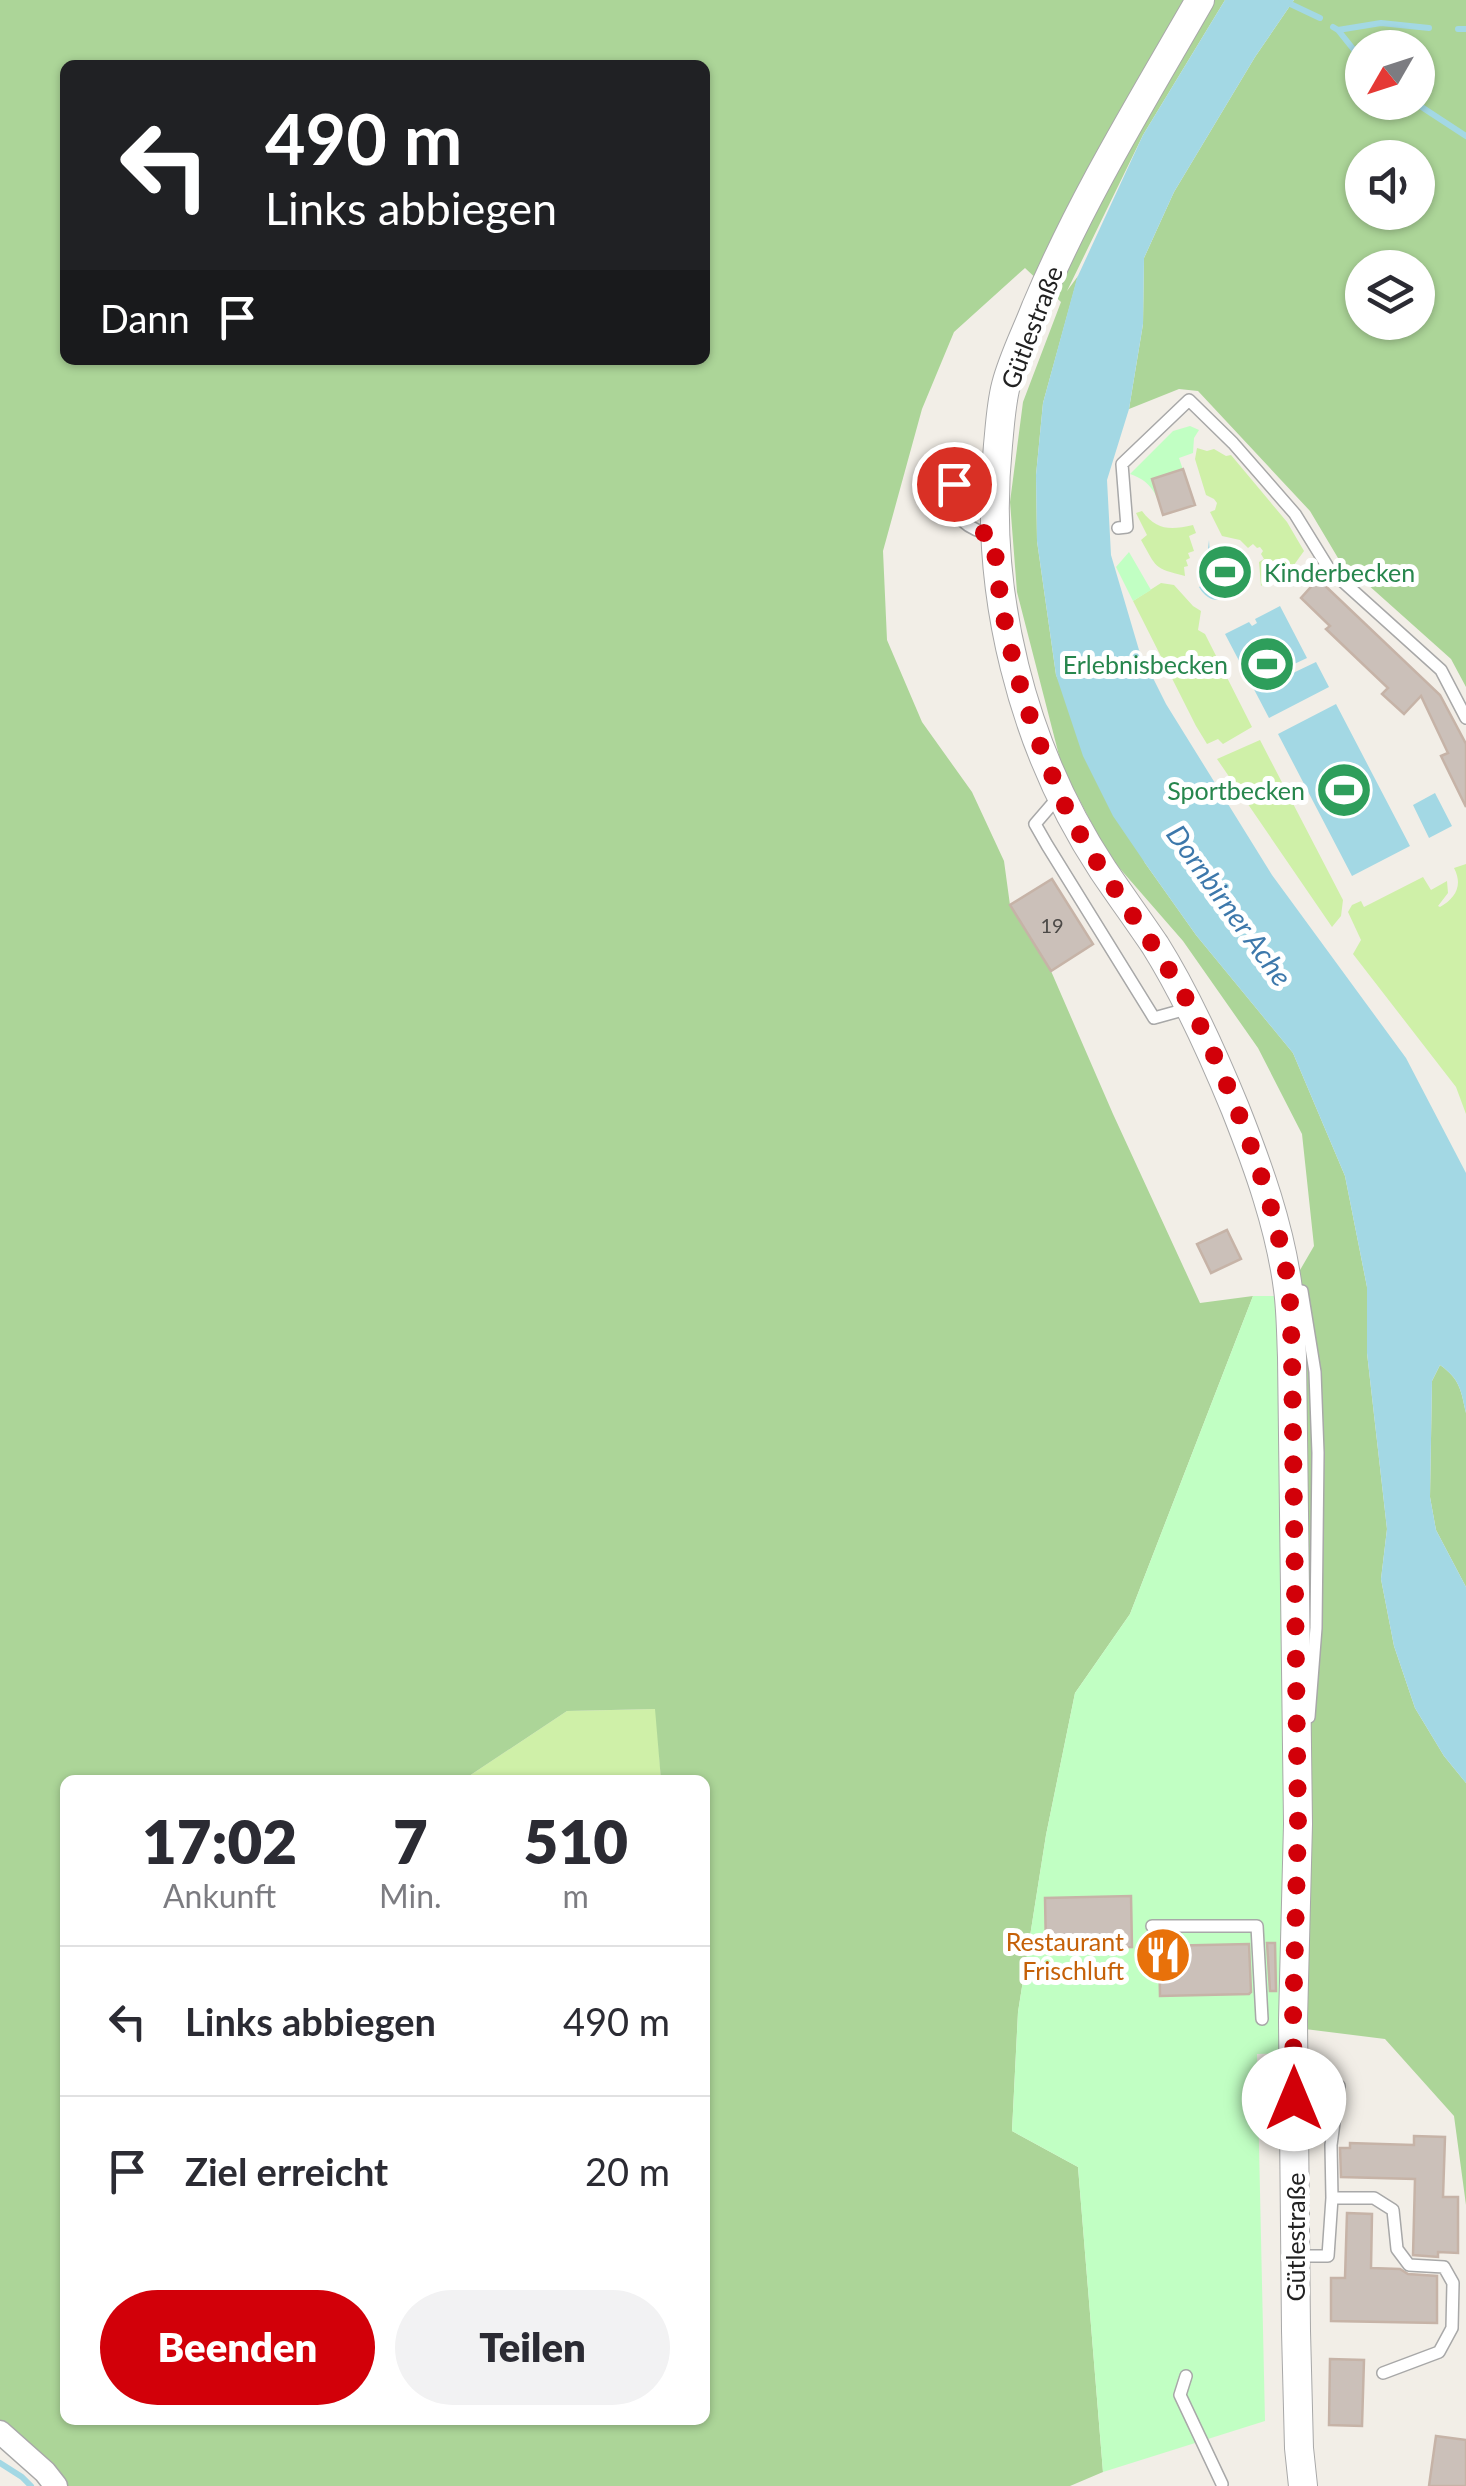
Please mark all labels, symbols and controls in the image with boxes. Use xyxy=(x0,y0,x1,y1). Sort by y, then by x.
north arrow xyxy=(1345,30,1435,120)
map controls xyxy=(1345,30,1435,340)
text: 490 m xyxy=(265,96,462,180)
icon: left xyxy=(100,100,230,230)
button: sound xyxy=(1345,140,1435,230)
text: Links abbiegen xyxy=(265,181,557,235)
button: layers xyxy=(1345,250,1435,340)
street label: Gütlestraße xyxy=(994,261,1068,393)
icon: arrive xyxy=(210,290,265,345)
text: Dann xyxy=(100,295,190,341)
pin xyxy=(912,442,997,527)
icon: arrive xyxy=(927,457,982,512)
sports icon: Kinderbecken xyxy=(1195,542,1255,602)
place label: Kinderbecken xyxy=(1264,557,1415,587)
sports icon: Erlebnisbecken xyxy=(1237,634,1297,694)
place label: Erlebnisbecken xyxy=(1063,649,1228,679)
sports icon: Sportbecken xyxy=(1314,760,1374,820)
place label: Sportbecken xyxy=(1167,775,1305,805)
water label: Dornbirner Ache xyxy=(1160,818,1300,992)
house number: 19 xyxy=(1040,913,1064,937)
text: 17:02 xyxy=(142,1805,297,1877)
text: 7 xyxy=(393,1805,428,1877)
text: 510 xyxy=(524,1805,628,1877)
text: Ankunft xyxy=(163,1876,276,1915)
text: Min. xyxy=(379,1876,442,1915)
text: m xyxy=(563,1876,589,1915)
restaurant icon: Restaurant Frischluft xyxy=(1133,1925,1193,1985)
place label: Restaurant Frischluft xyxy=(1006,1926,1124,1985)
icon: left xyxy=(100,1994,155,2049)
text: Links abbiegen xyxy=(185,1998,436,2044)
text: 490 m xyxy=(563,1998,670,2044)
position arrow xyxy=(1242,2047,1346,2151)
icon: arrive xyxy=(100,2144,155,2199)
text: Ziel erreicht xyxy=(185,2148,388,2194)
text: 20 m xyxy=(585,2148,670,2194)
street label: Gütlestraße xyxy=(1280,2173,1310,2301)
button: Beenden xyxy=(100,2290,375,2405)
button: Teilen xyxy=(395,2290,670,2405)

